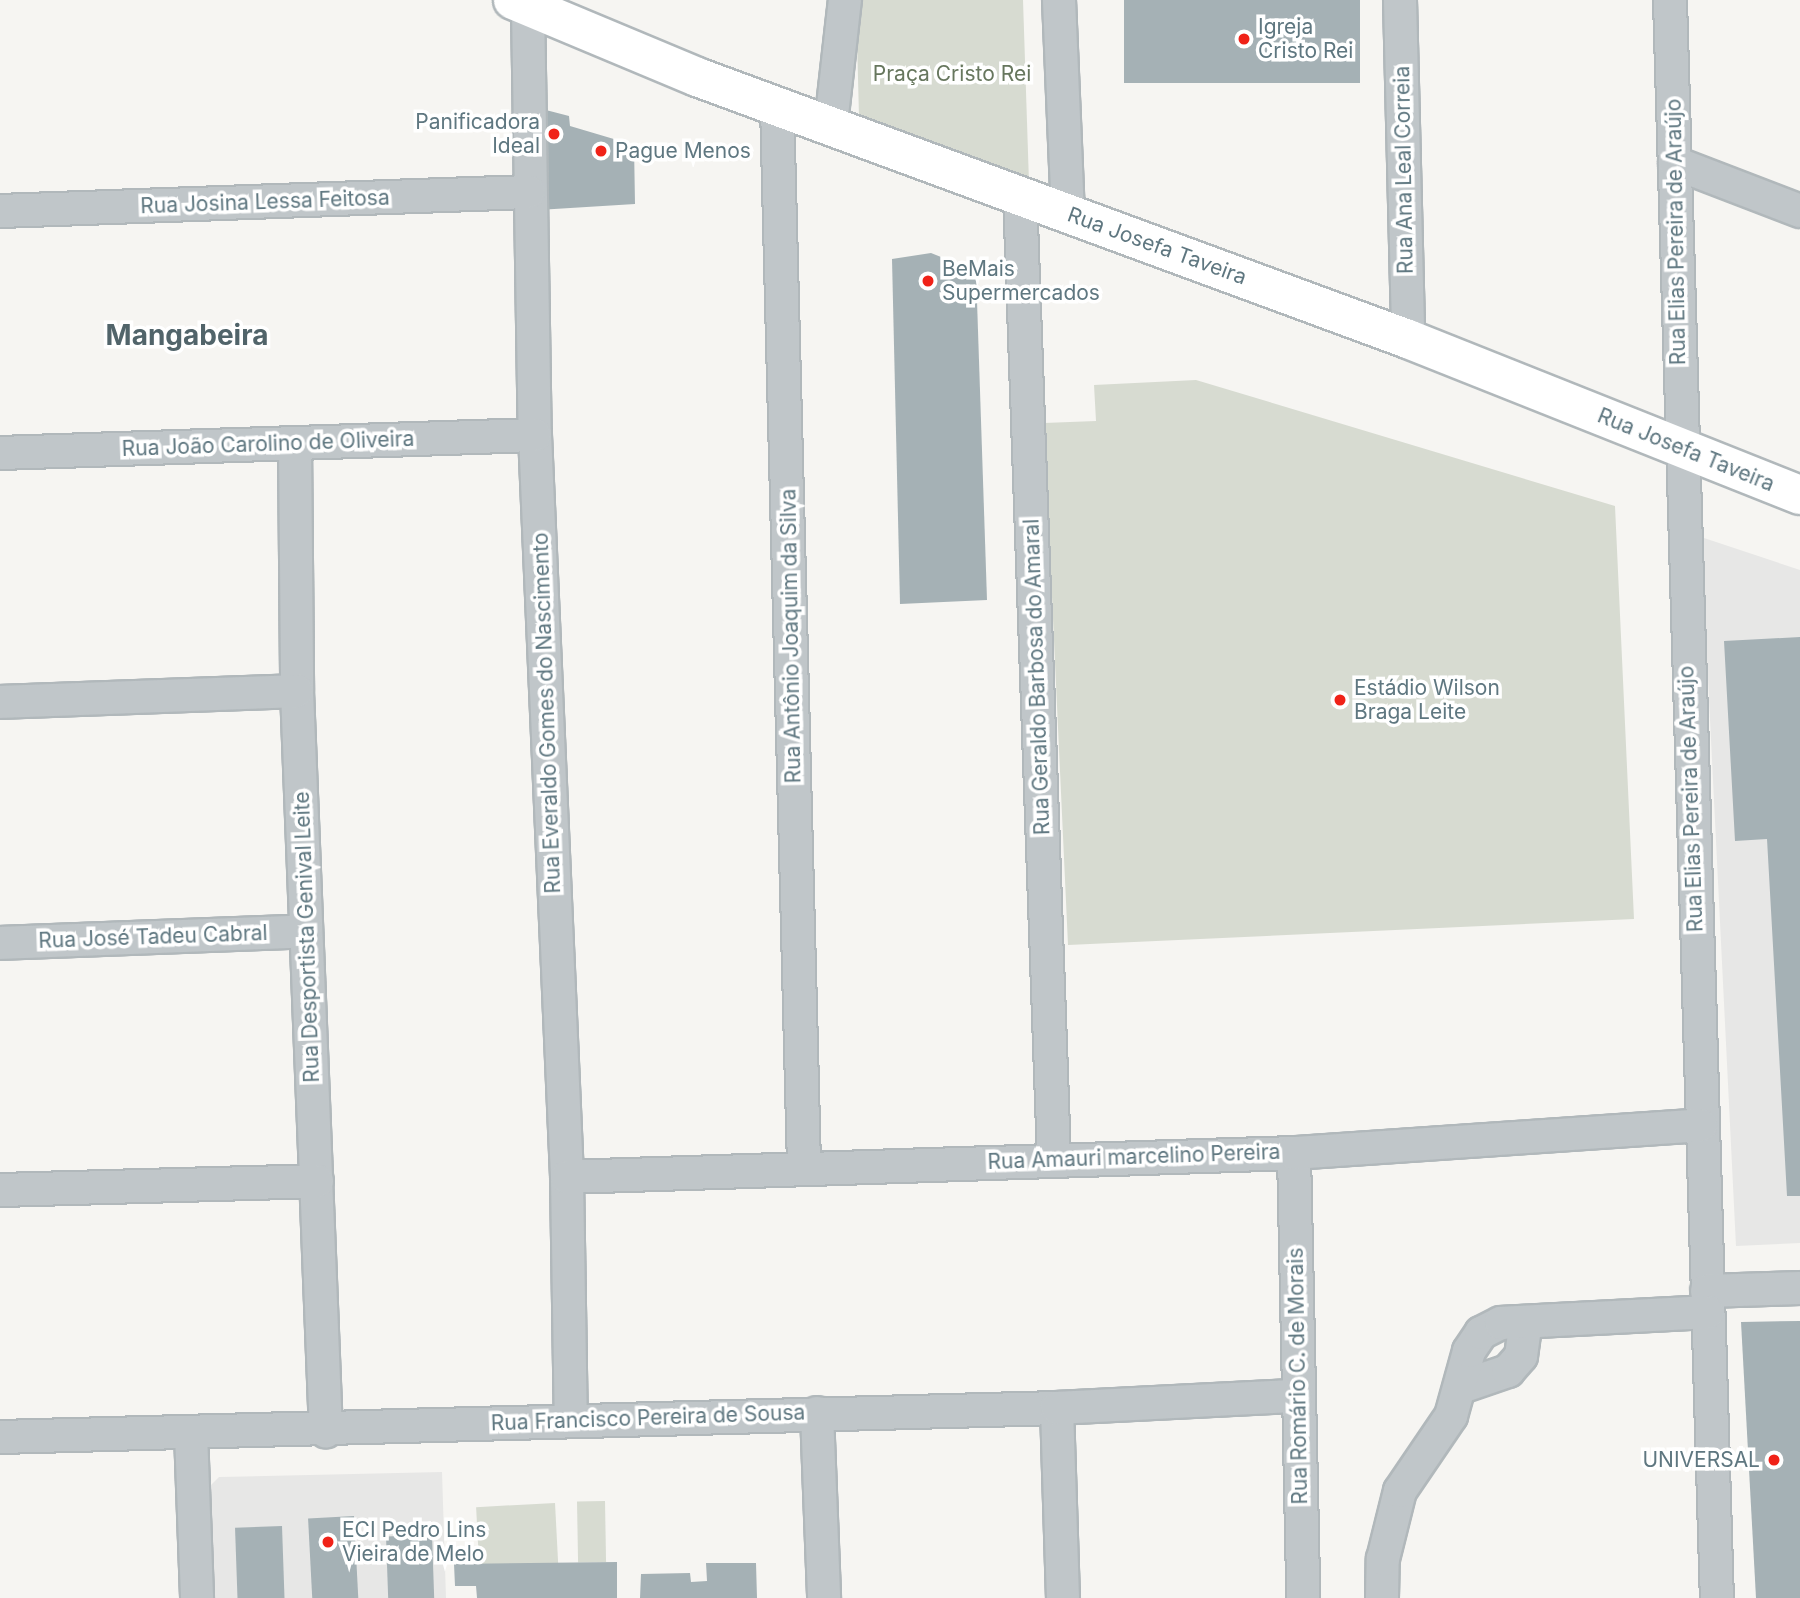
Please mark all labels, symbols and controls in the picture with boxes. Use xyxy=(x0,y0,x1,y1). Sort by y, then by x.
place label: Igreja Cristo Rei xyxy=(1258,14,1353,64)
marker: Igreja Cristo Rei xyxy=(1236,31,1252,47)
park label: Praça Cristo Rei xyxy=(873,61,1031,87)
street label: Rua Ana Leal Correia xyxy=(1390,66,1418,274)
street label: Rua Elias Pereira de Araújo xyxy=(1661,99,1691,365)
place label: Panificadora Ideal xyxy=(415,109,540,159)
marker: Panificadora Ideal xyxy=(546,126,562,142)
place label: Pague Menos xyxy=(615,138,751,164)
marker: Pague Menos xyxy=(593,143,609,159)
street label: Rua Josina Lessa Feitosa xyxy=(140,185,390,219)
street label: Rua Josefa Taveira xyxy=(1064,202,1250,290)
place label: BeMais Supermercados xyxy=(942,256,1100,306)
marker: BeMais Supermercados xyxy=(920,273,936,289)
district label: Mangabeira xyxy=(106,318,268,352)
street label: Rua Josefa Taveira xyxy=(1594,403,1778,497)
street label: Rua João Carolino de Oliveira xyxy=(121,426,415,462)
street label: Rua Antônio Joaquim da Silva xyxy=(776,488,806,784)
street label: Rua Geraldo Barbosa do Amaral xyxy=(1019,518,1055,836)
street label: Rua Everaldo Gomes do Nascimento xyxy=(528,532,566,894)
street label: Rua Elias Pereira de Araújo xyxy=(1674,665,1708,933)
place label: Estádio Wilson Braga Leite xyxy=(1354,675,1500,725)
marker: Estádio Wilson Braga Leite xyxy=(1332,692,1348,708)
street label: Rua Desportista Genival Leite xyxy=(289,791,325,1083)
street label: Rua José Tadeu Cabral xyxy=(38,920,268,954)
street label: Rua Amauri marcelino Pereira xyxy=(987,1139,1281,1175)
street label: Rua Romário C. de Morais xyxy=(1283,1247,1313,1505)
street label: Rua Francisco Pereira de Sousa xyxy=(490,1400,806,1436)
place label: UNIVERSAL xyxy=(1642,1447,1760,1473)
marker: UNIVERSAL xyxy=(1766,1452,1782,1468)
place label: ECI Pedro Lins Vieira de Melo xyxy=(342,1517,486,1567)
marker: ECI Pedro Lins Vieira de Melo xyxy=(320,1534,336,1550)

